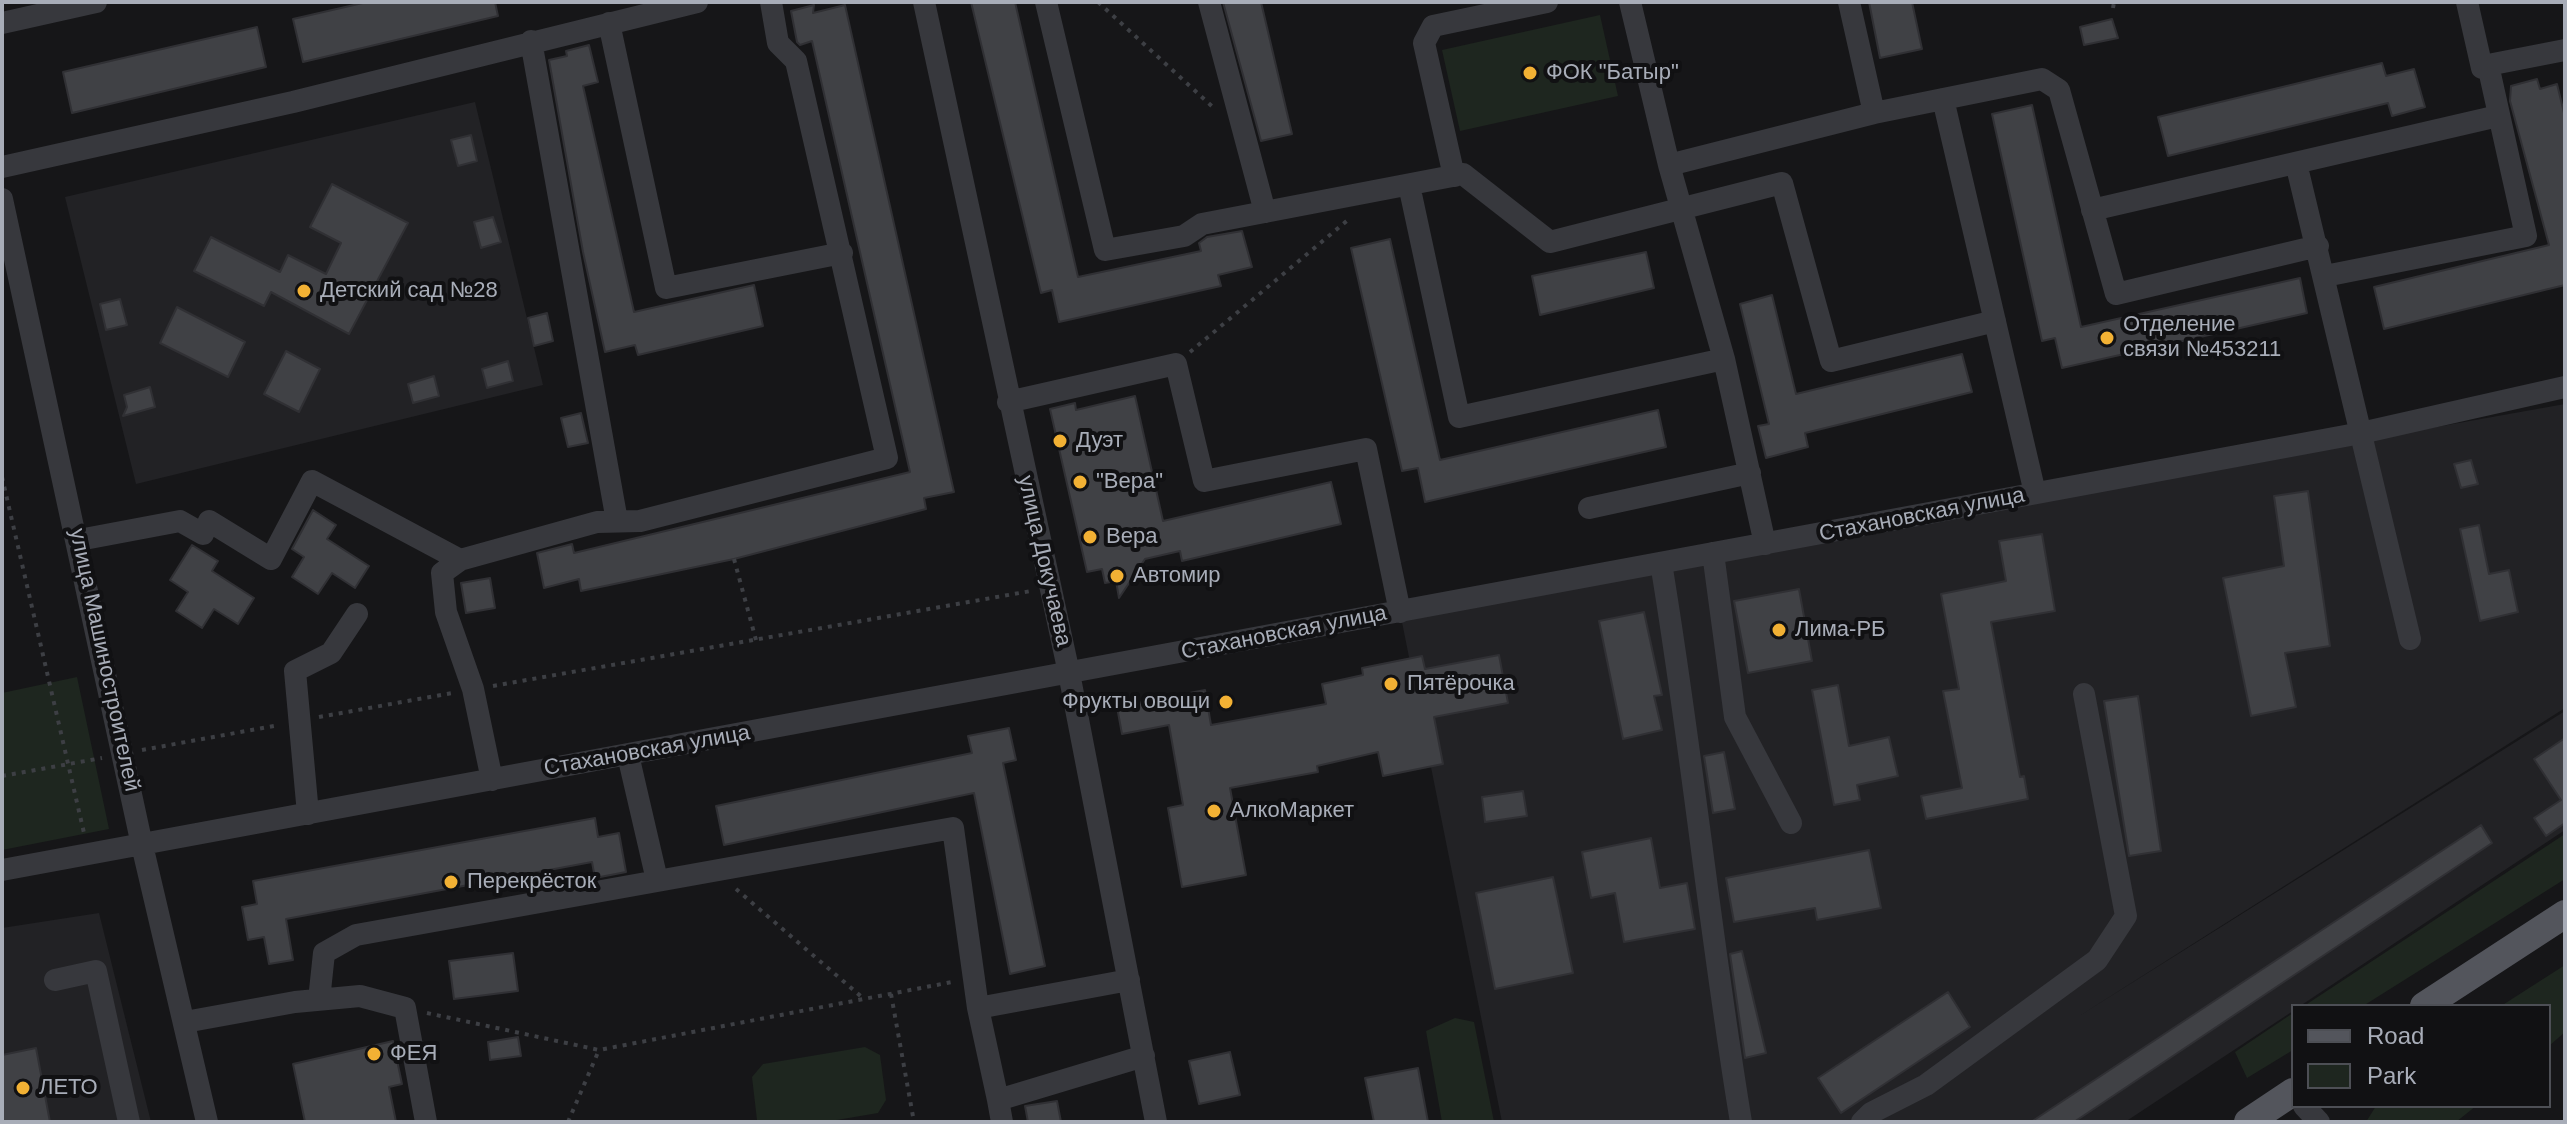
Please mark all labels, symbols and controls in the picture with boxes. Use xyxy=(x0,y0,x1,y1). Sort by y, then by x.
place label: ФОК "Батыр" xyxy=(1546,60,1679,86)
marker: ФОК "Батыр" xyxy=(1521,64,1539,82)
place label: Детский сад №28 xyxy=(320,278,498,304)
marker: Детский сад №28 xyxy=(295,282,313,300)
place label: Отделение связи №453211 xyxy=(2123,312,2281,364)
marker: Отделение связи №453211 xyxy=(2098,329,2116,347)
place label: Дуэт xyxy=(1076,428,1123,454)
marker: Дуэт xyxy=(1051,432,1069,450)
place label: "Вера" xyxy=(1096,469,1163,495)
street label: улица Докучаева xyxy=(1012,473,1076,649)
marker: "Вера" xyxy=(1071,473,1089,491)
street label: Стахановская улица xyxy=(1817,482,2027,548)
place label: Вера xyxy=(1106,524,1157,550)
street label: улица Машиностроителей xyxy=(63,526,145,794)
marker: Вера xyxy=(1081,528,1099,546)
place label: Автомир xyxy=(1133,563,1221,589)
marker: Автомир xyxy=(1108,567,1126,585)
street label: Стахановская улица xyxy=(1179,600,1389,666)
place label: Лима-РБ xyxy=(1795,617,1886,643)
marker: Лима-РБ xyxy=(1770,621,1788,639)
place label: Пятёрочка xyxy=(1407,671,1515,697)
marker: Пятёрочка xyxy=(1382,675,1400,693)
place label: Фрукты овощи xyxy=(1062,689,1210,715)
marker: Фрукты овощи xyxy=(1217,693,1235,711)
street label: Стахановская улица xyxy=(542,720,752,782)
place label: АлкоМаркет xyxy=(1230,798,1354,824)
marker: АлкоМаркет xyxy=(1205,802,1223,820)
place label: Перекрёсток xyxy=(467,869,596,895)
marker: Перекрёсток xyxy=(442,873,460,891)
legend xyxy=(2291,1004,2551,1108)
text: Road xyxy=(2367,1022,2424,1049)
place label: ФЕЯ xyxy=(390,1041,437,1067)
marker: ФЕЯ xyxy=(365,1045,383,1063)
text: Park xyxy=(2367,1062,2416,1089)
place label: ЛЕТО xyxy=(39,1075,98,1101)
marker: ЛЕТО xyxy=(14,1079,32,1097)

